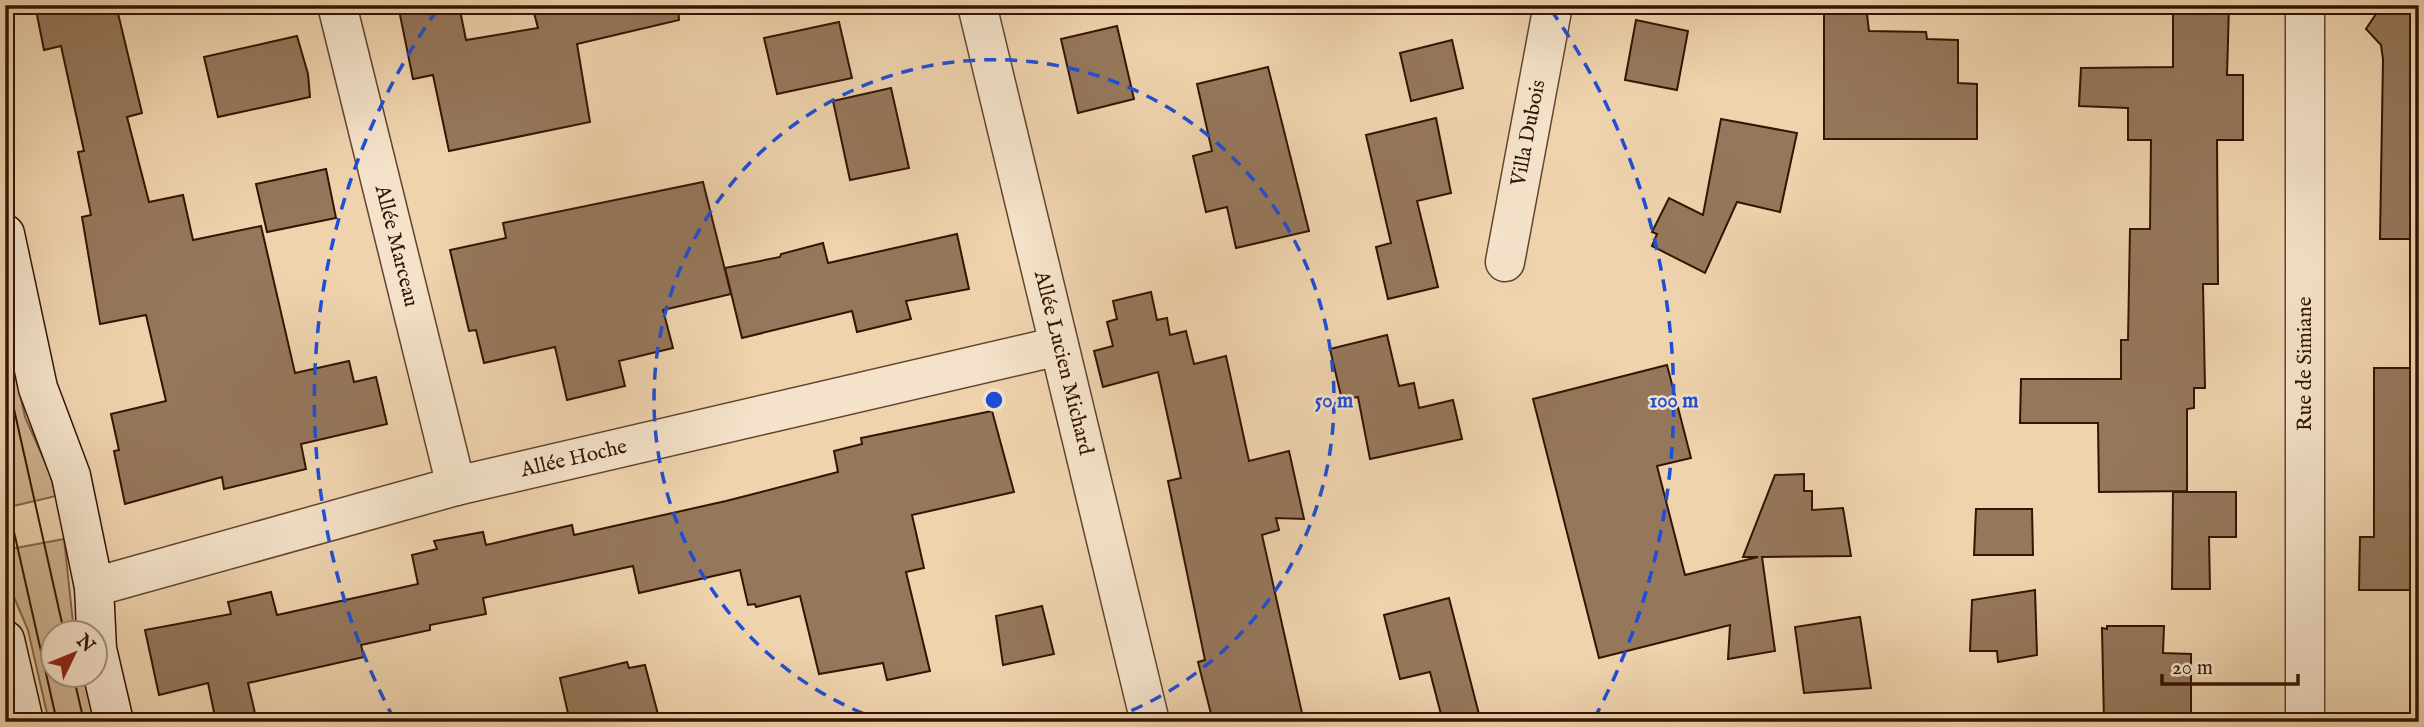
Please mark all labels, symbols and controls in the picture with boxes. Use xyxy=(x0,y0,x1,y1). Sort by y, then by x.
street label: Villa Dubois xyxy=(1505,78,1553,189)
street label: Allée Marceau xyxy=(368,181,424,310)
street label: Allée Lucien Michard xyxy=(1027,267,1099,459)
street label: Rue de Simiane xyxy=(2292,296,2319,431)
centre of rings xyxy=(982,388,1006,412)
text: 50 m xyxy=(1315,388,1354,415)
text: 100 m xyxy=(1649,388,1699,415)
street label: Allée Hoche xyxy=(517,434,630,485)
north arrow xyxy=(38,618,108,688)
text: N xyxy=(70,629,100,658)
scale bar xyxy=(2162,643,2298,687)
text: 20 m xyxy=(2172,655,2213,682)

